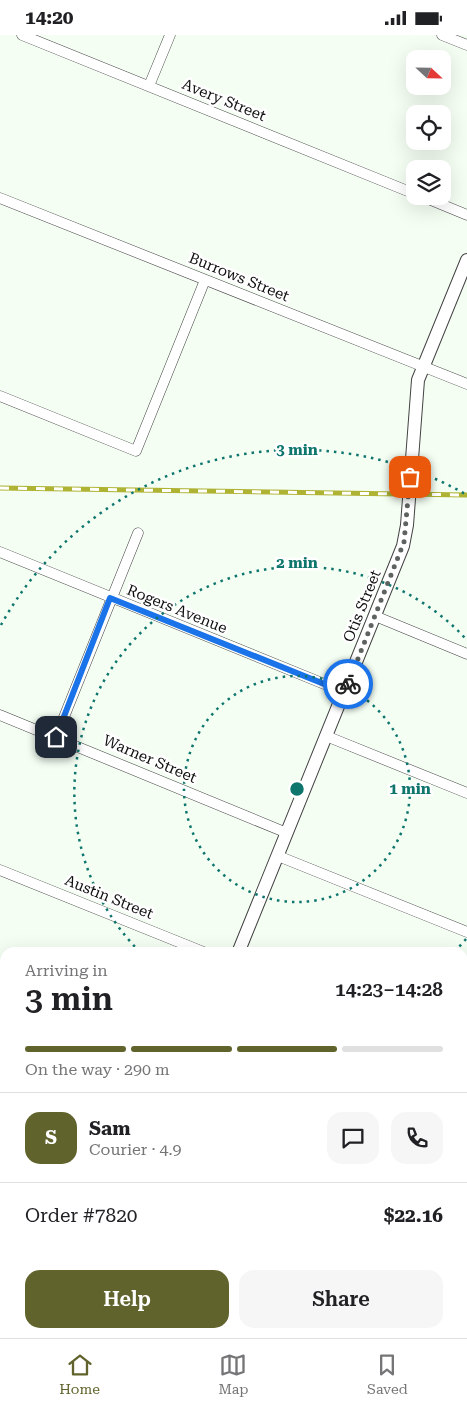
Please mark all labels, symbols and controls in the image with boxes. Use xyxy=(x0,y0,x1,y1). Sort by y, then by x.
text: 14:20 xyxy=(25,6,74,29)
north arrow xyxy=(406,50,451,95)
map controls xyxy=(406,50,451,205)
street label: Avery Street xyxy=(179,75,269,125)
button: locate xyxy=(406,105,451,150)
button: layers xyxy=(406,160,451,205)
street label: Burrows Street xyxy=(186,249,292,305)
text: 3 min xyxy=(276,441,318,459)
pin xyxy=(389,456,431,498)
icon: bag xyxy=(396,463,424,491)
text: 2 min xyxy=(276,554,318,572)
street label: Otis Street xyxy=(339,567,385,645)
street label: Rogers Avenue xyxy=(124,581,230,637)
courier xyxy=(323,659,373,709)
icon: bike xyxy=(334,670,362,698)
pin xyxy=(35,716,77,758)
icon: home xyxy=(42,723,70,751)
street label: Warner Street xyxy=(101,731,200,787)
centre of rings xyxy=(288,780,306,798)
text: 1 min xyxy=(389,780,431,798)
street label: Austin Street xyxy=(62,871,156,923)
text: Arriving in xyxy=(25,961,108,980)
text: 14:23–14:28 xyxy=(335,978,443,1001)
text: 3 min xyxy=(25,980,113,1018)
text: On the way · 290 m xyxy=(25,1060,170,1079)
button: chat xyxy=(327,1112,379,1164)
button: phone xyxy=(391,1112,443,1164)
text: Sam xyxy=(89,1117,131,1140)
text: S xyxy=(45,1126,57,1149)
text: Courier · 4.9 xyxy=(89,1140,182,1159)
text: Order #7820 xyxy=(25,1204,137,1227)
text: $22.16 xyxy=(384,1204,443,1227)
button: Help xyxy=(25,1270,229,1328)
button: Share xyxy=(239,1270,443,1328)
tab: Home xyxy=(59,1351,100,1397)
tab: Map xyxy=(219,1351,248,1397)
tab: Saved xyxy=(367,1351,408,1397)

